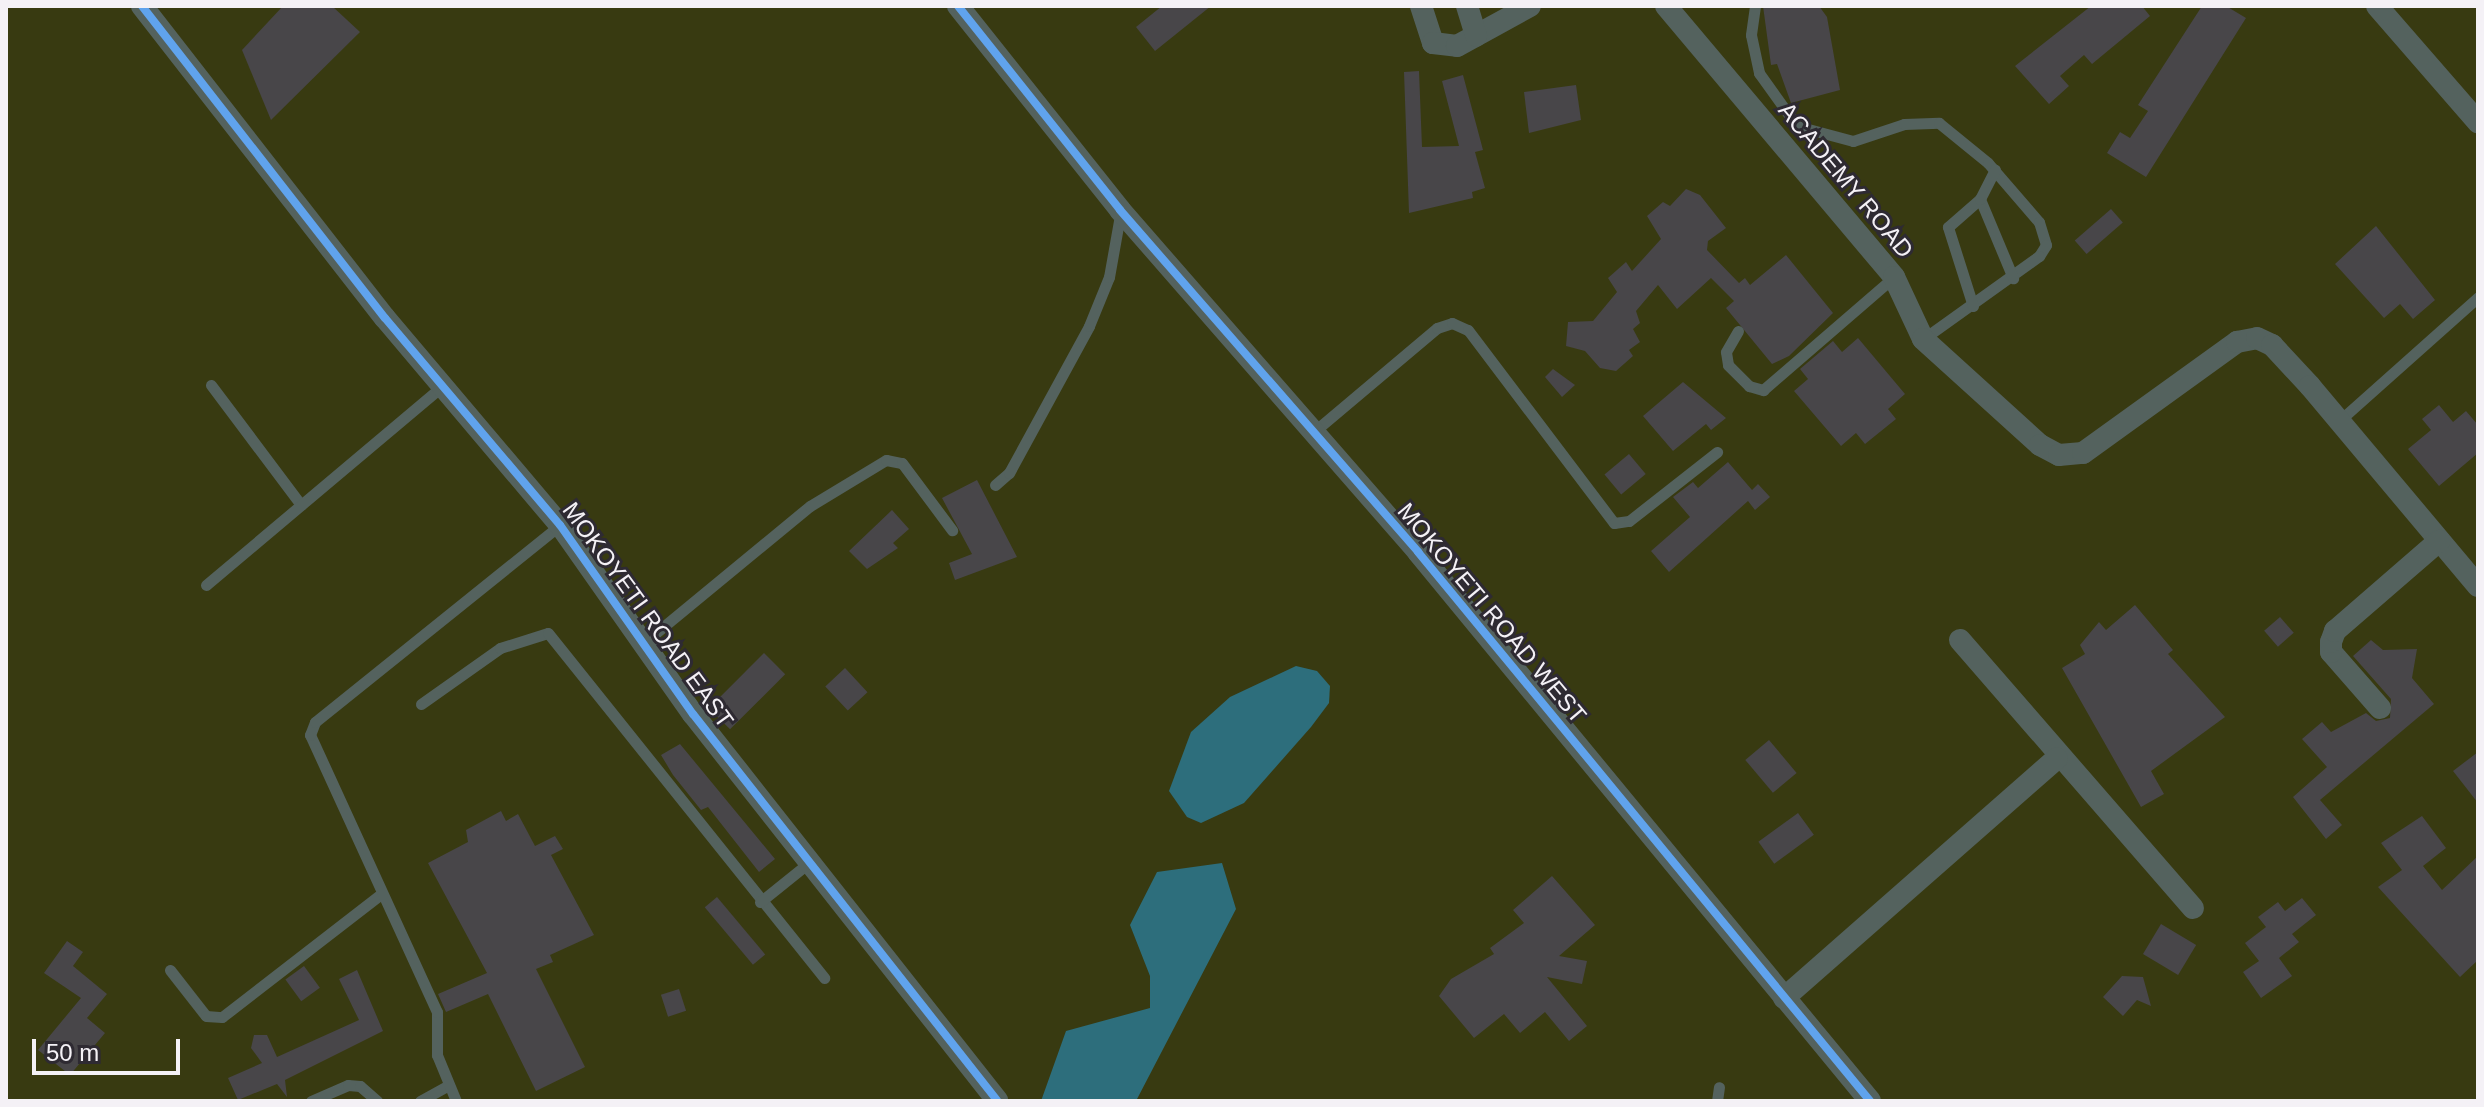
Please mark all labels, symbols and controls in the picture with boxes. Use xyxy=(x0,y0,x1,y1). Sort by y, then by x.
street label: ACADEMY ROAD xyxy=(1772,96,1920,264)
street label: MOKOYETI ROAD EAST xyxy=(556,496,740,734)
street label: MOKOYETI ROAD WEST xyxy=(1391,497,1593,729)
scale bar xyxy=(36,1023,184,1073)
text: 50 m xyxy=(46,1039,99,1066)

